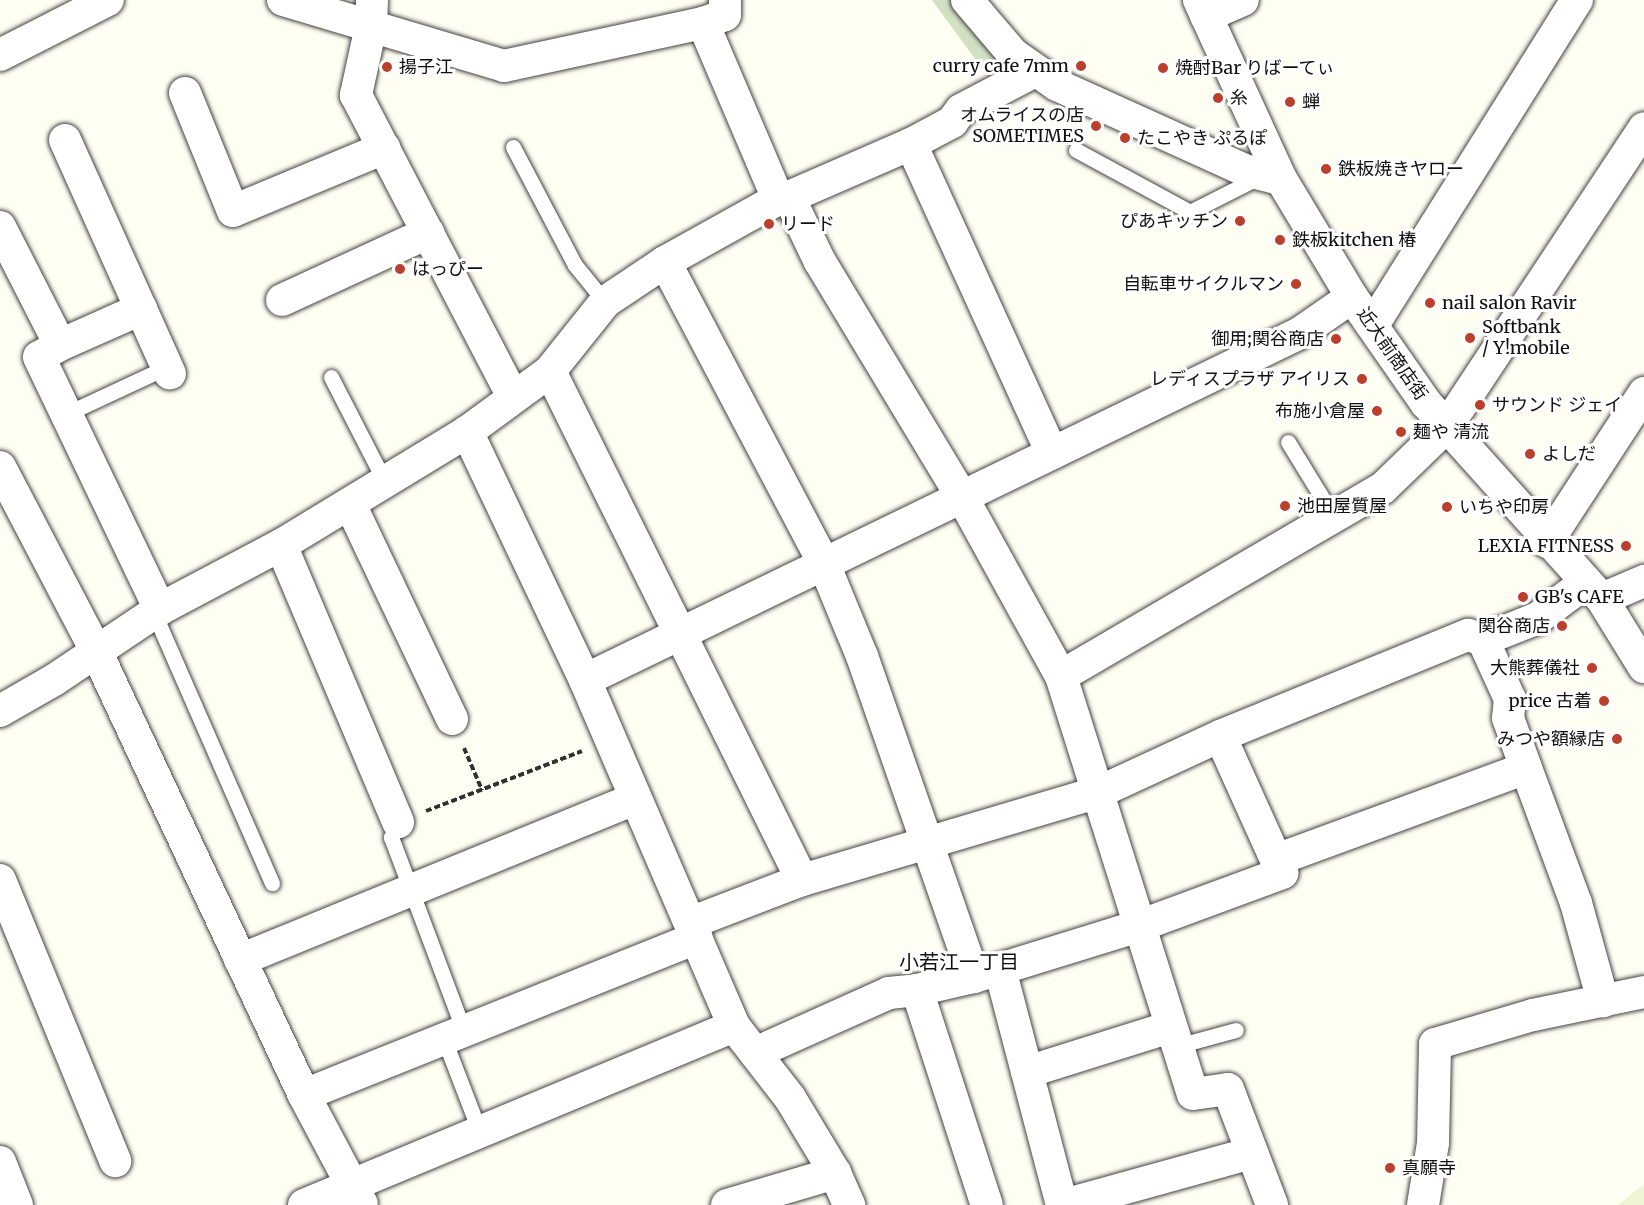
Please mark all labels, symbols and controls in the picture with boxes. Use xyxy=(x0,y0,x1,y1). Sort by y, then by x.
place label: curry cafe 7mm xyxy=(933,55,1069,77)
place label: 揚子江 xyxy=(399,56,453,78)
place label: 焼酎Bar りばーてぃ xyxy=(1175,57,1336,79)
marker: curry cafe 7mm xyxy=(1074,59,1088,73)
marker: 揚子江 xyxy=(380,60,394,74)
marker: 焼酎Bar りばーてぃ xyxy=(1156,61,1170,75)
place label: 糸 xyxy=(1230,87,1248,109)
marker: 糸 xyxy=(1211,91,1225,105)
place label: 蝉 xyxy=(1302,91,1320,113)
marker: 蝉 xyxy=(1283,95,1297,109)
place label: オムライスの店 SOMETIMES xyxy=(958,105,1084,148)
marker: オムライスの店 SOMETIMES xyxy=(1089,119,1103,133)
place label: たこやき ぷるぽ xyxy=(1137,127,1267,149)
marker: たこやき ぷるぽ xyxy=(1118,131,1132,145)
place label: 鉄板焼きヤロー xyxy=(1338,158,1464,180)
marker: 鉄板焼きヤロー xyxy=(1319,162,1333,176)
place label: ぴあキッチン xyxy=(1120,210,1228,232)
place label: リード xyxy=(781,213,835,235)
marker: ぴあキッチン xyxy=(1233,214,1247,228)
marker: リード xyxy=(762,217,776,231)
place label: 鉄板kitchen 椿 xyxy=(1292,229,1416,251)
marker: 鉄板kitchen 椿 xyxy=(1273,233,1287,247)
place label: はっぴー xyxy=(412,258,484,280)
marker: はっぴー xyxy=(393,262,407,276)
place label: 自転車サイクルマン xyxy=(1122,273,1284,295)
marker: 自転車サイクルマン xyxy=(1289,277,1303,291)
place label: nail salon Ravir xyxy=(1442,292,1577,314)
marker: nail salon Ravir xyxy=(1423,296,1437,310)
street label: 近大前商店街 xyxy=(1352,304,1432,404)
place label: Softbank / Y!mobile xyxy=(1482,317,1570,360)
place label: 御用;関谷商店 xyxy=(1211,328,1324,350)
marker: Softbank / Y!mobile xyxy=(1463,331,1477,345)
marker: 御用;関谷商店 xyxy=(1329,332,1343,346)
place label: レディスプラザ アイリス xyxy=(1148,368,1350,390)
marker: レディスプラザ アイリス xyxy=(1355,372,1369,386)
place label: サウンド ジェイ xyxy=(1492,394,1622,416)
marker: サウンド ジェイ xyxy=(1473,398,1487,412)
place label: 布施小倉屋 xyxy=(1275,400,1365,422)
marker: 布施小倉屋 xyxy=(1370,404,1384,418)
place label: 麺や 清流 xyxy=(1413,421,1489,443)
marker: 麺や 清流 xyxy=(1394,425,1408,439)
place label: よしだ xyxy=(1542,443,1596,465)
marker: よしだ xyxy=(1523,447,1537,461)
place label: 池田屋質屋 xyxy=(1297,495,1387,517)
place label: いちや印房 xyxy=(1459,496,1549,518)
marker: 池田屋質屋 xyxy=(1278,499,1292,513)
marker: いちや印房 xyxy=(1440,500,1454,514)
place label: LEXIA FITNESS xyxy=(1478,535,1614,557)
marker: LEXIA FITNESS xyxy=(1619,539,1633,553)
place label: GB's CAFE xyxy=(1535,586,1624,608)
marker: GB's CAFE xyxy=(1516,590,1530,604)
place label: 関谷商店 xyxy=(1478,615,1550,637)
marker: 関谷商店 xyxy=(1555,619,1569,633)
place label: 大熊葬儀社 xyxy=(1490,657,1580,679)
marker: 大熊葬儀社 xyxy=(1585,661,1599,675)
place label: price 古着 xyxy=(1509,690,1592,712)
marker: price 古着 xyxy=(1597,694,1611,708)
place label: みつや額縁店 xyxy=(1497,728,1605,750)
marker: みつや額縁店 xyxy=(1610,732,1624,746)
district label: 小若江一丁目 xyxy=(899,949,1019,973)
place label: 真願寺 xyxy=(1402,1157,1456,1179)
marker: 真願寺 xyxy=(1383,1161,1397,1175)

